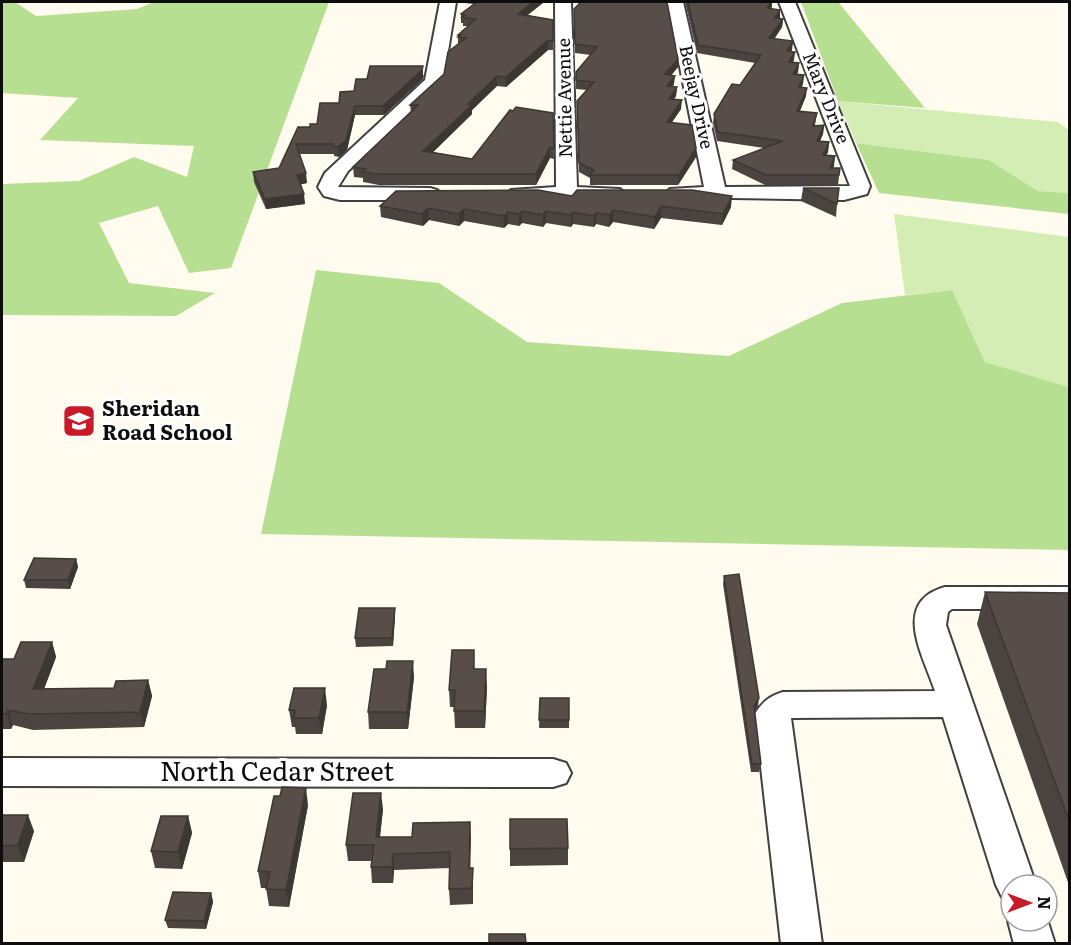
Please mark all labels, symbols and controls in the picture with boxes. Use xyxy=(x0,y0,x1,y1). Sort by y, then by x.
street label: Nettie Avenue xyxy=(549,38,578,158)
street label: Beejay Drive xyxy=(673,42,722,151)
street label: Mary Drive xyxy=(797,47,858,147)
place label: Sheridan Road School xyxy=(102,391,233,446)
school or university icon: Sheridan Road School xyxy=(61,403,97,439)
street label: North Cedar Street xyxy=(160,750,394,789)
north arrow xyxy=(999,873,1059,933)
text: N xyxy=(1033,896,1057,910)

